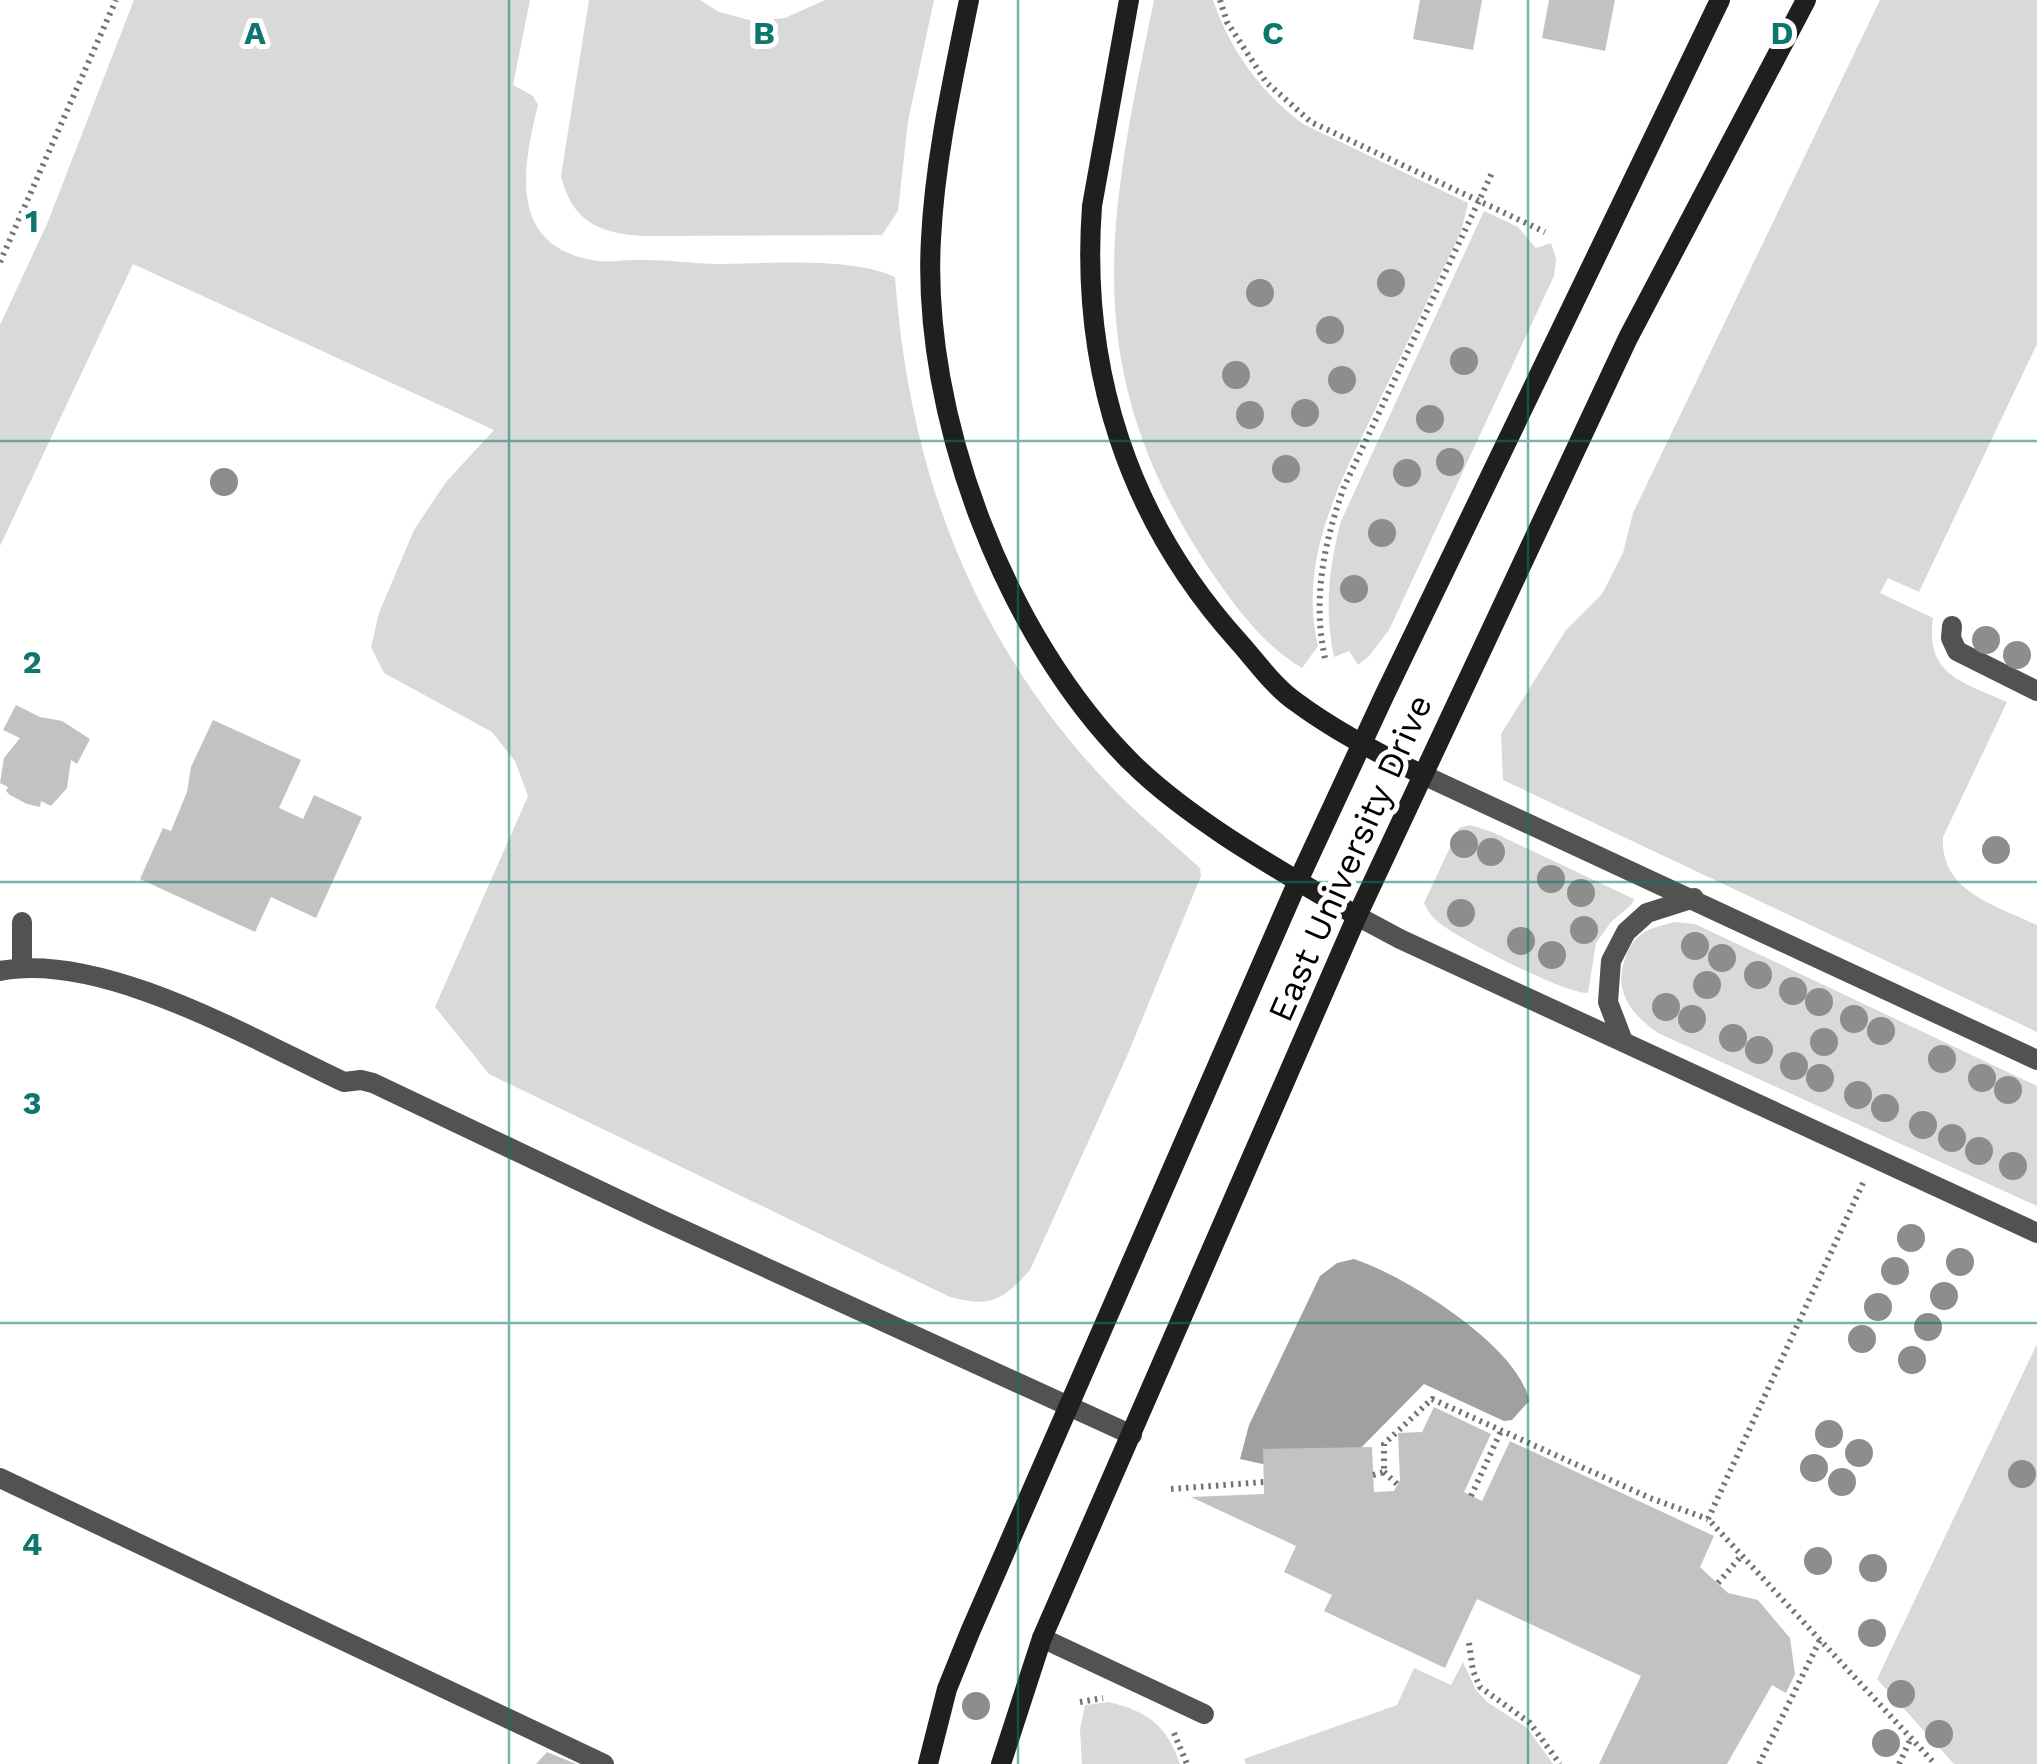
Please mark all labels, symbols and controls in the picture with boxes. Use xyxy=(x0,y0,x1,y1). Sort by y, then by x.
text: A xyxy=(244,14,266,52)
text: B xyxy=(753,14,775,52)
text: C xyxy=(1262,14,1284,52)
text: D xyxy=(1771,14,1793,52)
text: 1 xyxy=(25,202,39,240)
text: 2 xyxy=(22,643,42,681)
street label: East University Drive xyxy=(1259,688,1441,1028)
text: 3 xyxy=(23,1084,41,1122)
text: 4 xyxy=(22,1525,42,1563)

